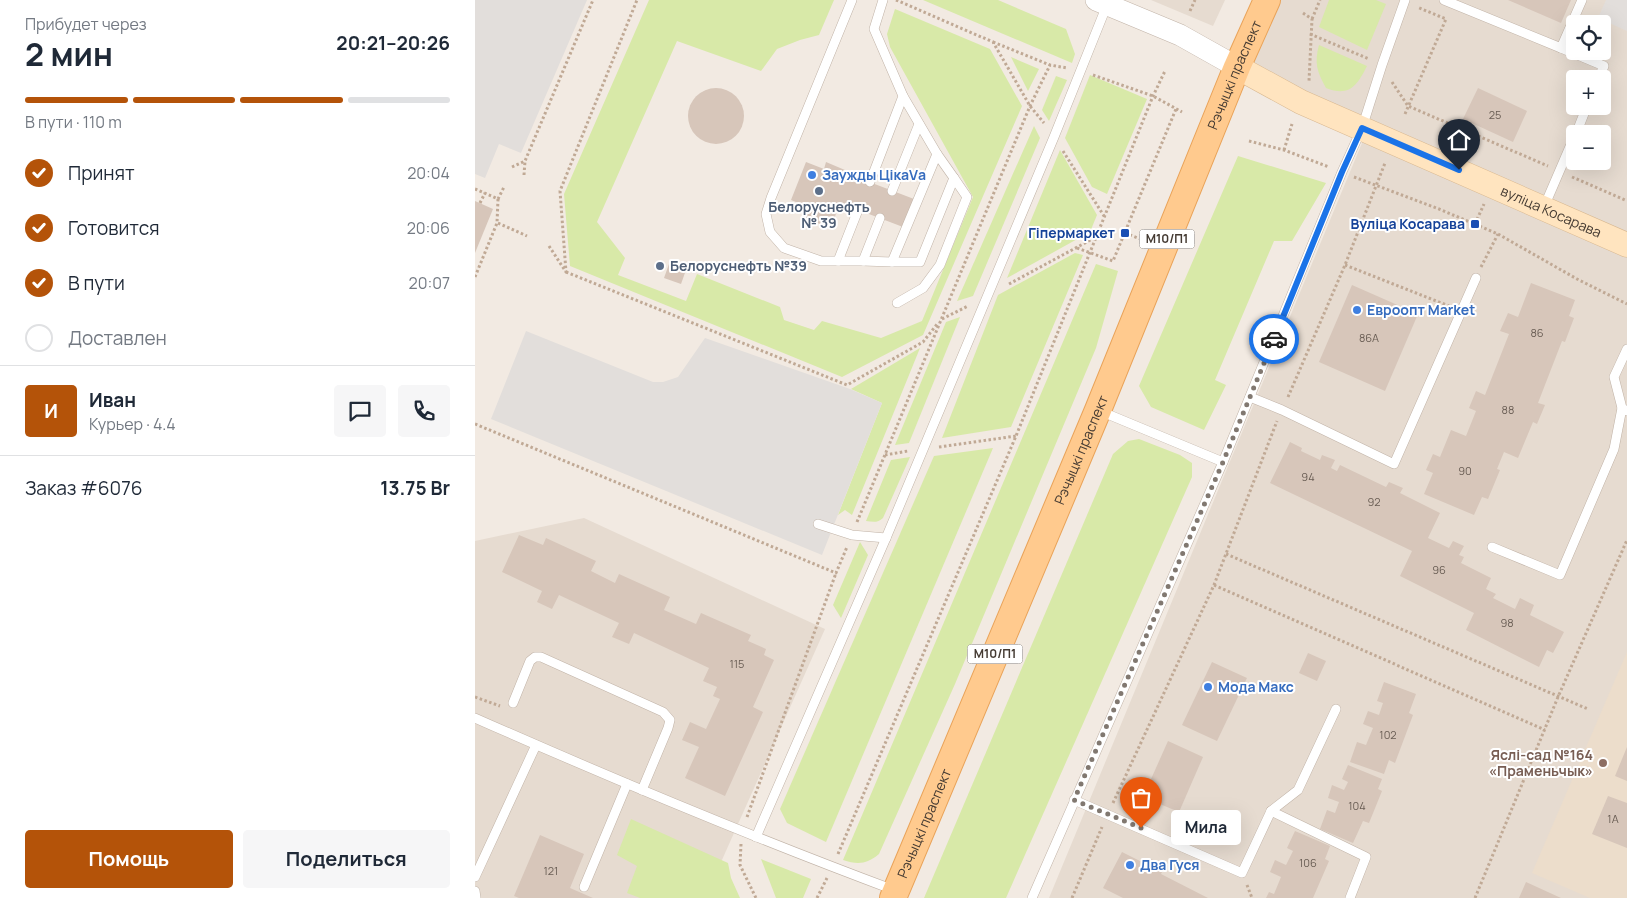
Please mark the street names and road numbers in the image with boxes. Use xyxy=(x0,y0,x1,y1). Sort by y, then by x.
street label: Рэчыцкі праспект xyxy=(1203,17,1266,132)
street label: вуліца Косарава xyxy=(1498,181,1605,242)
road number: М10/П1 xyxy=(1139,230,1195,248)
street label: Рэчыцкі праспект xyxy=(1049,392,1112,507)
road number: М10/П1 xyxy=(967,644,1023,664)
street label: Рэчыцкі праспект xyxy=(893,766,955,881)

